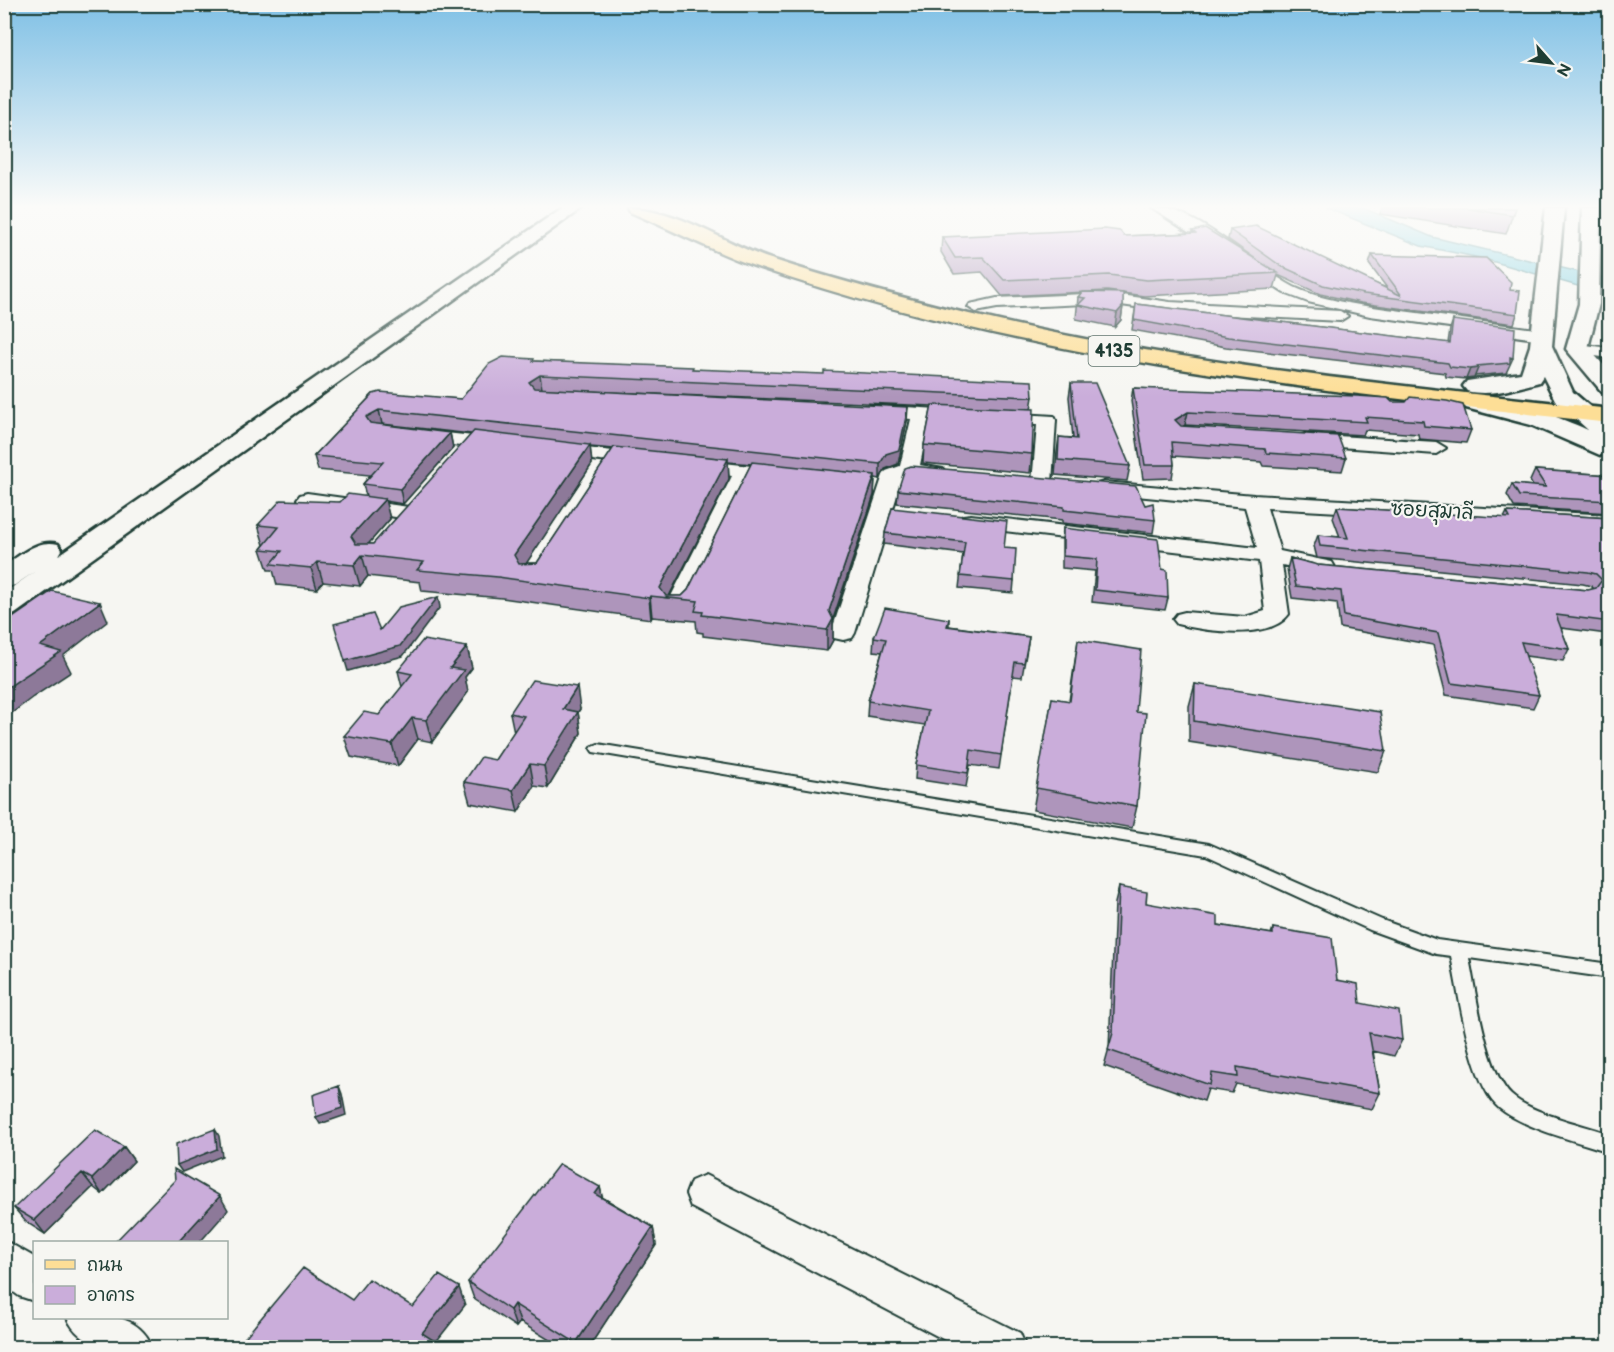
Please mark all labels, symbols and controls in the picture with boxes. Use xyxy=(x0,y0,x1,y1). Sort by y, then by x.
north arrow xyxy=(1521,33,1581,93)
text: N xyxy=(1552,60,1574,79)
road number: 4135 xyxy=(1088,336,1140,366)
street label: ซอยสุมาลี xyxy=(1390,496,1474,528)
legend xyxy=(33,1241,228,1319)
text: ถนน xyxy=(87,1255,122,1276)
text: อาคาร xyxy=(87,1285,135,1306)

